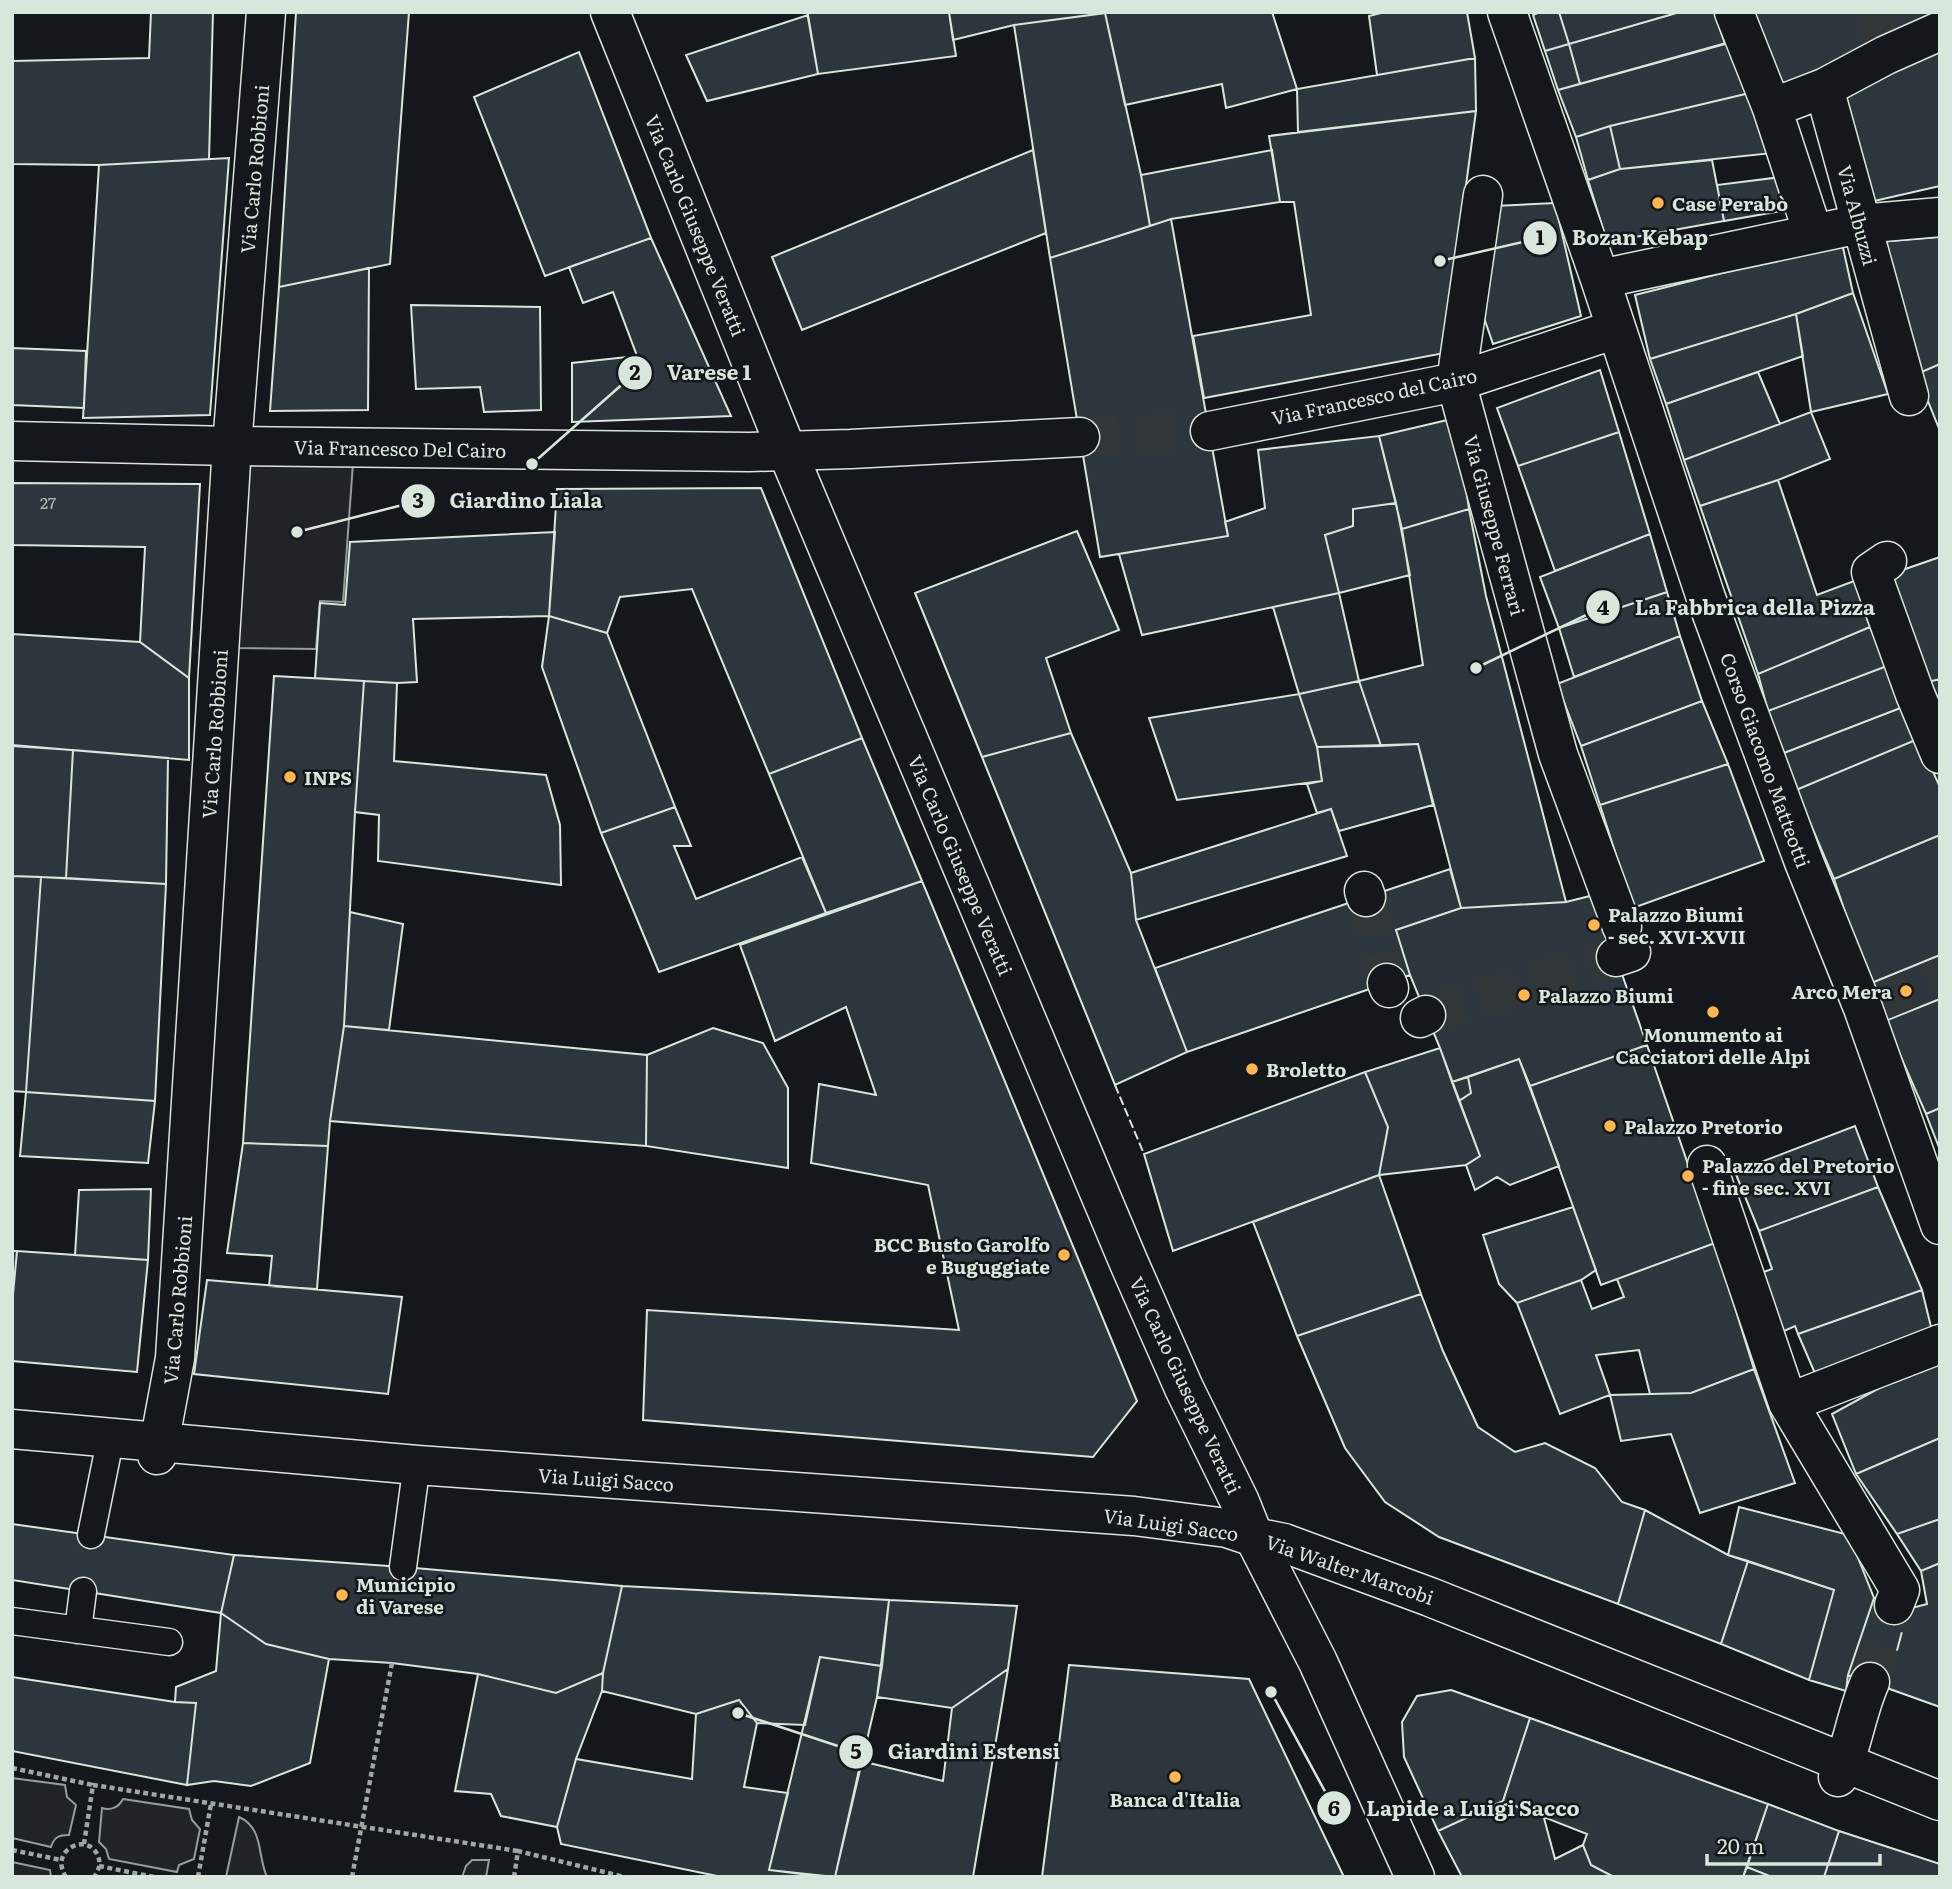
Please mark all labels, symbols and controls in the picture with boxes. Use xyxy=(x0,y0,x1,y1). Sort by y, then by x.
street label: Via Carlo Robbioni xyxy=(233,83,275,255)
street label: Via Carlo Giuseppe Veratti xyxy=(639,110,753,340)
street label: Via Albuzzi xyxy=(1831,162,1885,268)
place label: Case Perabò xyxy=(1672,189,1788,217)
marker: Case Perabò xyxy=(1650,195,1666,211)
callout: Bozan Kebap xyxy=(1523,217,1722,259)
text: 1 xyxy=(1536,220,1545,251)
text: Bozan Kebap xyxy=(1572,220,1708,251)
callout: Varese 1 xyxy=(618,352,765,394)
text: 2 xyxy=(629,355,641,386)
text: Varese 1 xyxy=(667,355,752,386)
street label: Via Francesco del Cairo xyxy=(1269,361,1479,431)
street label: Via Francesco Del Cairo xyxy=(293,432,507,464)
street label: Via Giuseppe Ferrari xyxy=(1457,432,1533,618)
callout: Giardino Liala xyxy=(400,480,616,522)
text: 3 xyxy=(412,483,424,514)
text: Giardino Liala xyxy=(449,483,603,514)
house number: 27 xyxy=(40,490,56,514)
callout: La Fabbrica della Pizza xyxy=(1586,586,1889,628)
text: 4 xyxy=(1597,590,1610,621)
text: La Fabbrica della Pizza xyxy=(1635,590,1876,621)
street label: Via Carlo Robbioni xyxy=(194,649,234,819)
street label: Corso Giacomo Matteotti xyxy=(1714,649,1818,871)
street label: Via Carlo Giuseppe Veratti xyxy=(902,750,1020,980)
place label: INPS xyxy=(304,763,352,791)
marker: INPS xyxy=(282,769,298,785)
place label: Palazzo Biumi - sec. XVI-XVII xyxy=(1608,900,1746,950)
marker: Palazzo Biumi - sec. XVI-XVII xyxy=(1586,917,1602,933)
place label: Arco Mera xyxy=(1792,977,1892,1005)
place label: Palazzo Biumi xyxy=(1538,981,1674,1009)
marker: Arco Mera xyxy=(1898,983,1914,999)
marker: Palazzo Biumi xyxy=(1516,987,1532,1003)
marker: Monumento ai Cacciatori delle Alpi xyxy=(1705,1004,1721,1020)
place label: Monumento ai Cacciatori delle Alpi xyxy=(1615,1020,1811,1070)
place label: Broletto xyxy=(1266,1055,1347,1083)
marker: Broletto xyxy=(1244,1061,1260,1077)
place label: Palazzo Pretorio xyxy=(1624,1112,1783,1140)
marker: Palazzo Pretorio xyxy=(1602,1118,1618,1134)
place label: Palazzo del Pretorio - fine sec. XVI xyxy=(1702,1151,1895,1201)
marker: Palazzo del Pretorio - fine sec. XVI xyxy=(1680,1168,1696,1184)
street label: Via Carlo Robbioni xyxy=(156,1214,198,1386)
place label: BCC Busto Garolfo e Buguggiate xyxy=(874,1230,1050,1280)
marker: BCC Busto Garolfo e Buguggiate xyxy=(1056,1247,1072,1263)
street label: Via Carlo Giuseppe Veratti xyxy=(1123,1272,1249,1498)
street label: Via Luigi Sacco xyxy=(537,1460,675,1498)
street label: Via Luigi Sacco xyxy=(1102,1501,1240,1547)
street label: Via Walter Marcobi xyxy=(1262,1527,1438,1611)
place label: Municipio di Varese xyxy=(356,1570,456,1620)
marker: Municipio di Varese xyxy=(334,1587,350,1603)
callout: Giardini Estensi xyxy=(838,1731,1074,1773)
text: 5 xyxy=(850,1734,862,1765)
text: Giardini Estensi xyxy=(888,1734,1060,1765)
marker: Banca d'Italia xyxy=(1167,1769,1183,1785)
place label: Banca d'Italia xyxy=(1110,1785,1240,1813)
callout: Lapide a Luigi Sacco xyxy=(1317,1787,1593,1829)
text: 6 xyxy=(1328,1791,1340,1822)
text: Lapide a Luigi Sacco xyxy=(1366,1791,1580,1822)
scale bar xyxy=(1707,1822,1880,1866)
text: 20 m xyxy=(1717,1829,1764,1860)

